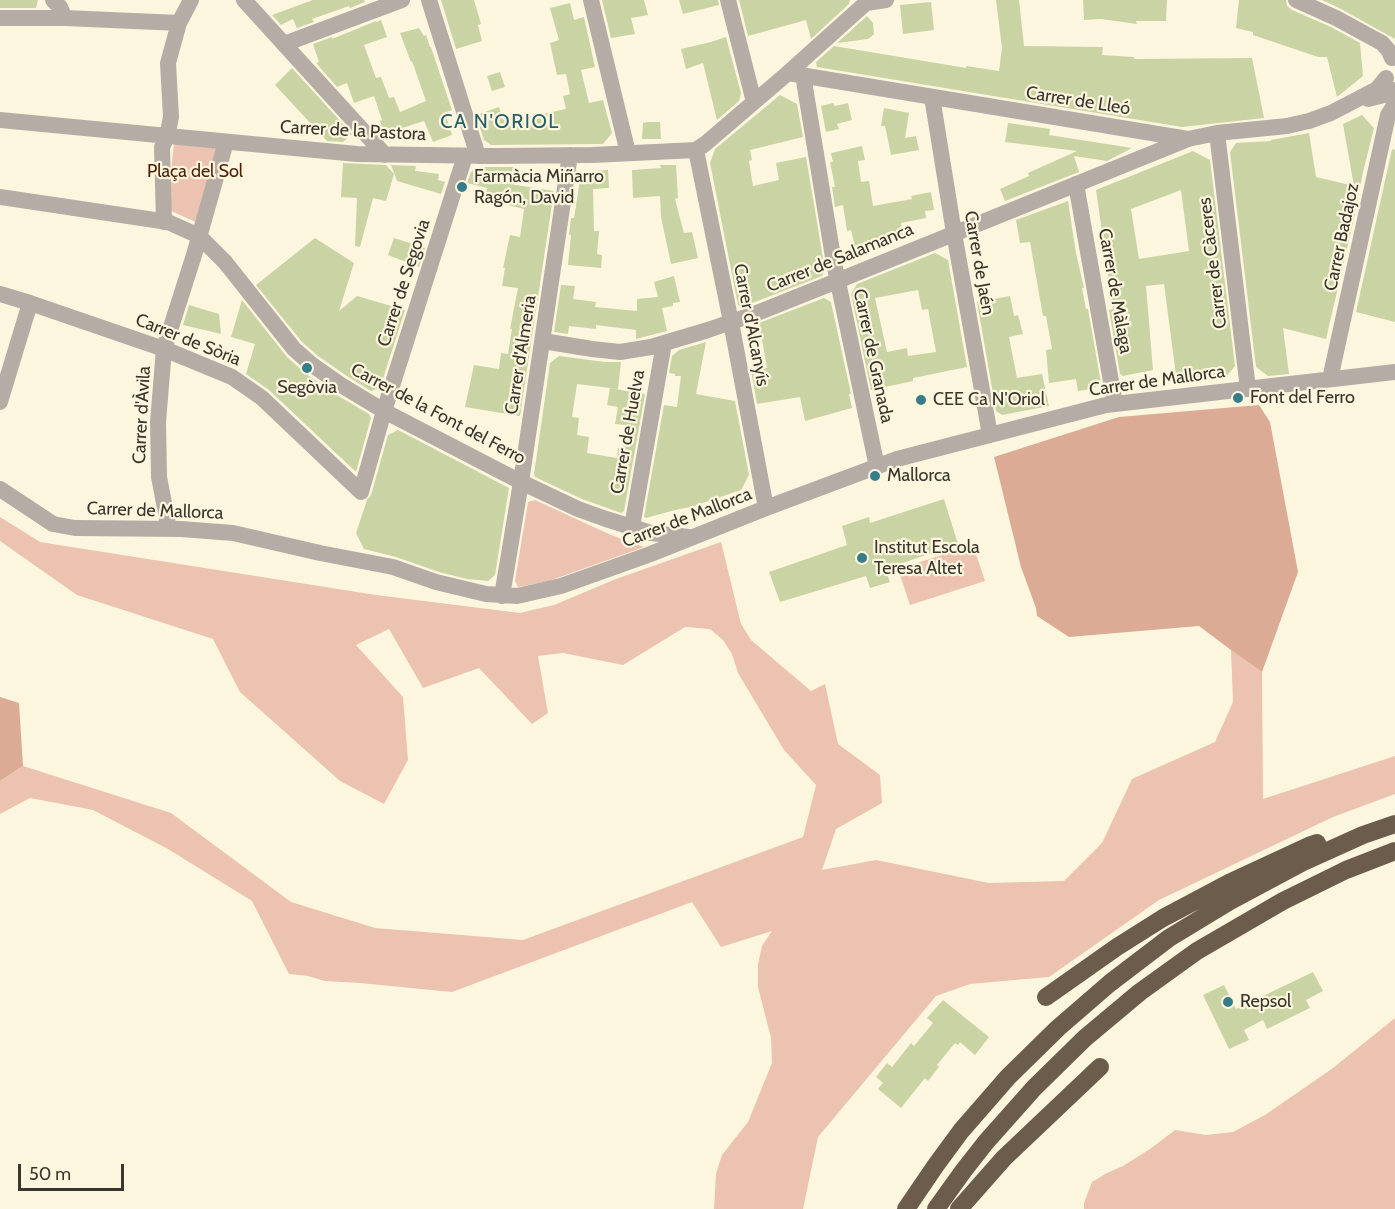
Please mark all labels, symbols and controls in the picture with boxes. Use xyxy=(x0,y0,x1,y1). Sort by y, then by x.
street label: Carrer de Lleó xyxy=(1024,82,1132,120)
district label: CA N'ORIOL xyxy=(440,110,560,134)
street label: Carrer de la Pastora xyxy=(279,116,427,146)
park label: Plaça del Sol xyxy=(147,161,243,183)
place label: Farmàcia Miñarro Ragón, David xyxy=(474,166,604,208)
marker: Farmàcia Miñarro Ragón, David xyxy=(455,180,469,194)
street label: Carrer Badajoz xyxy=(1320,181,1364,293)
street label: Carrer de Càceres xyxy=(1194,196,1232,330)
street label: Carrer de Jaén xyxy=(959,209,999,317)
street label: Carrer de Segovia xyxy=(373,217,435,349)
street label: Carrer de Salamanca xyxy=(763,219,917,297)
street label: Carrer de Màlaga xyxy=(1093,227,1137,355)
street label: Carrer d'Alcanyís xyxy=(729,262,773,388)
street label: Carrer de Granada xyxy=(848,287,898,425)
street label: Carrer d'Almeria xyxy=(501,294,541,416)
street label: Carrer de Sòria xyxy=(132,309,244,371)
street label: Carrer de la Font del Ferro xyxy=(347,359,529,469)
marker: Segòvia xyxy=(300,361,314,375)
street label: Carrer de Mallorca xyxy=(1088,361,1226,401)
street label: Carrer d'Àvila xyxy=(129,365,155,465)
street label: Carrer de Huelva xyxy=(606,368,650,496)
place label: Segòvia xyxy=(277,377,337,399)
place label: Font del Ferro xyxy=(1250,387,1355,409)
place label: CEE Ca N'Oriol xyxy=(933,389,1045,411)
marker: Font del Ferro xyxy=(1231,391,1245,405)
marker: CEE Ca N'Oriol xyxy=(914,393,928,407)
place label: Mallorca xyxy=(887,465,951,487)
marker: Mallorca xyxy=(868,469,882,483)
street label: Carrer de Mallorca xyxy=(619,483,755,553)
street label: Carrer de Mallorca xyxy=(86,498,224,524)
place label: Institut Escola Teresa Altet xyxy=(874,537,980,580)
marker: Institut Escola Teresa Altet xyxy=(855,551,869,565)
place label: Repsol xyxy=(1240,991,1291,1013)
marker: Repsol xyxy=(1221,995,1235,1009)
scale bar xyxy=(21,1152,128,1190)
text: 50 m xyxy=(29,1163,71,1185)

